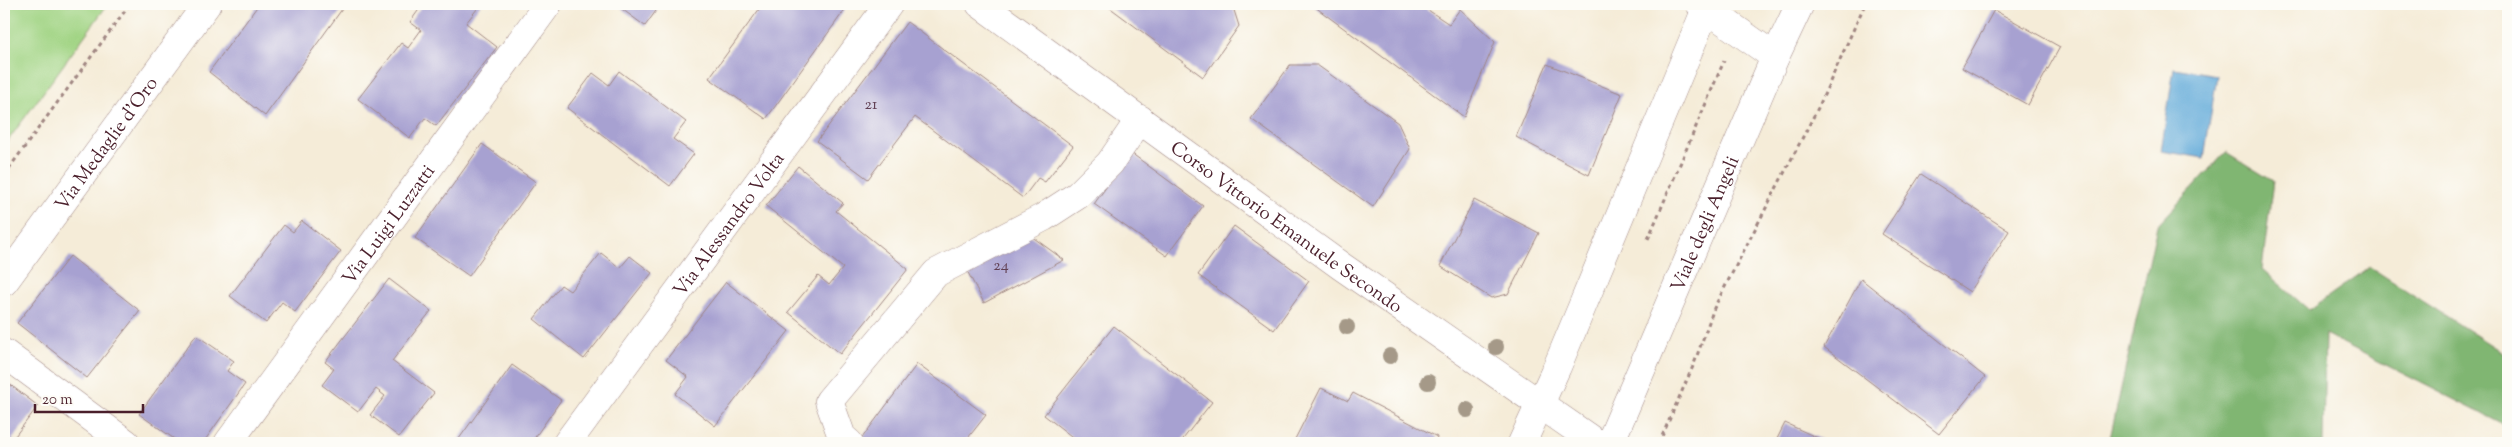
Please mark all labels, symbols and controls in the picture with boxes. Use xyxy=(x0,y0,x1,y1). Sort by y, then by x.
street label: Via Medaglie d'Oro xyxy=(49,72,166,217)
house number: 21 xyxy=(865,94,878,117)
street label: Corso Vittorio Emanuele Secondo xyxy=(1164,135,1407,321)
street label: Via Alessandro Volta xyxy=(668,147,792,303)
street label: Viale degli Angeli xyxy=(1665,152,1747,296)
street label: Via Luigi Luzzatti xyxy=(337,160,443,291)
house number: 24 xyxy=(993,255,1009,278)
scale bar xyxy=(35,382,142,414)
text: 20 m xyxy=(42,390,73,411)

